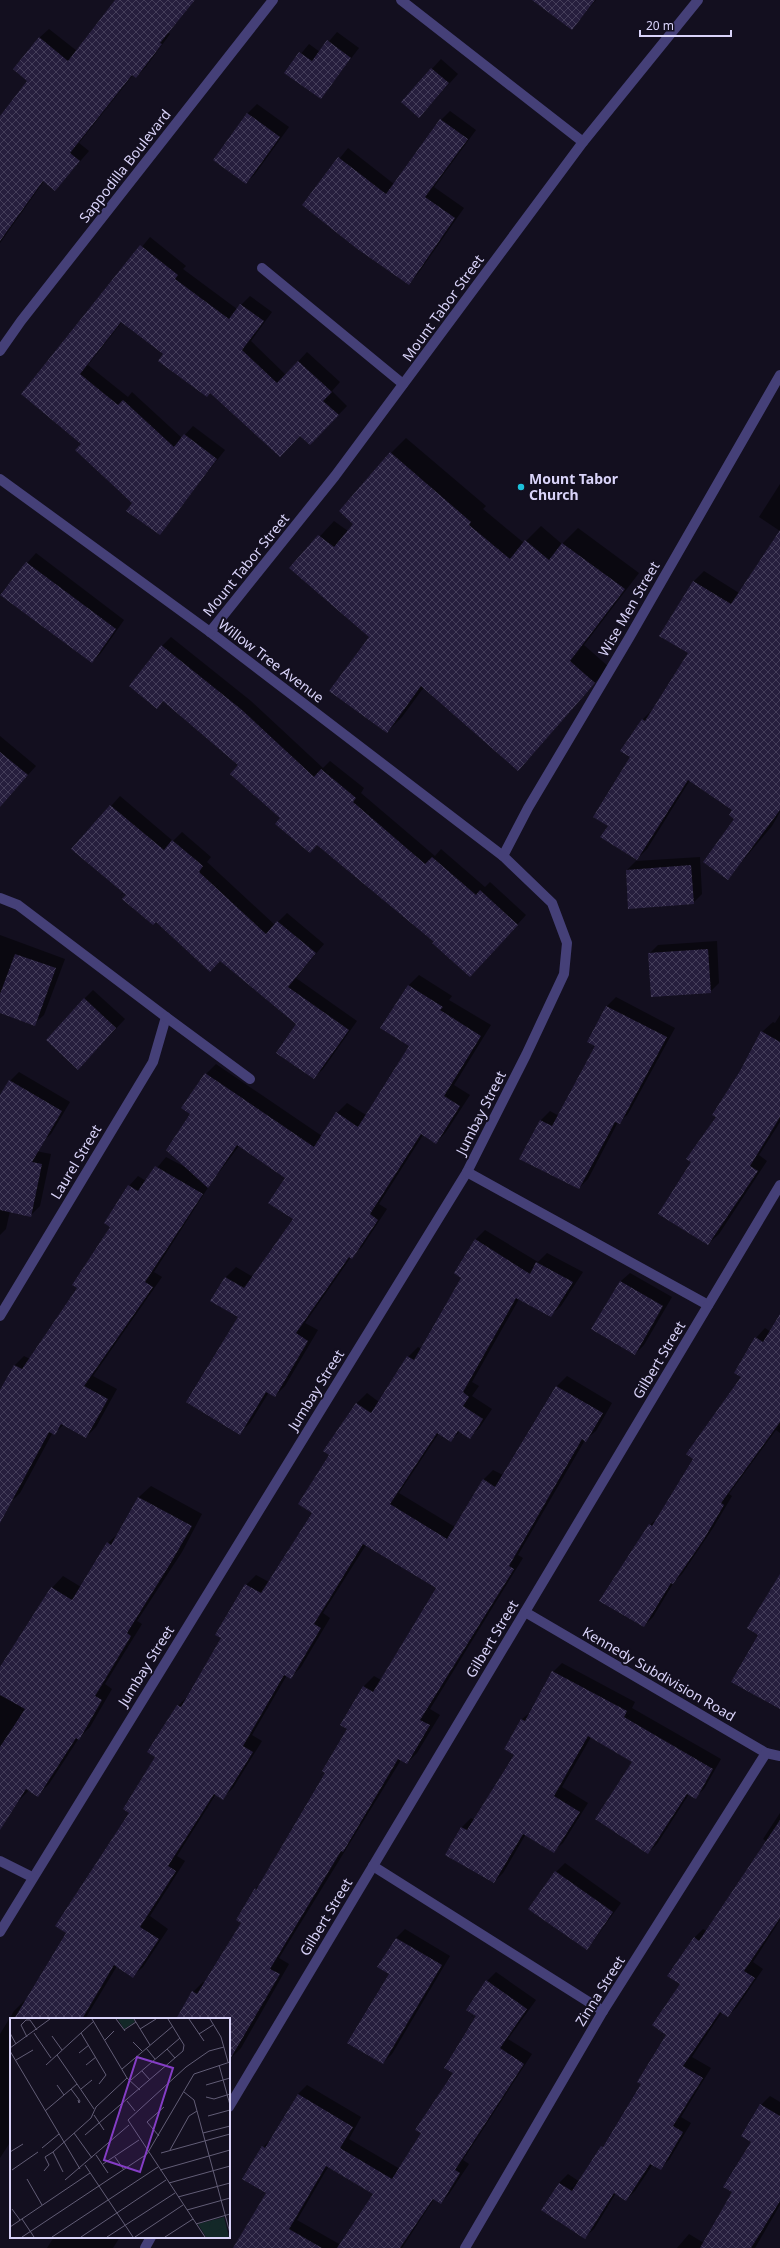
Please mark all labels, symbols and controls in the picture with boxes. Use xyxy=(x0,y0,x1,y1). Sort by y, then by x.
scale bar xyxy=(640,12,731,38)
text: 20 m xyxy=(646,17,674,34)
street label: Sappodilla Boulevard xyxy=(74,105,175,226)
street label: Mount Tabor Street xyxy=(398,251,488,365)
place label: Mount Tabor Church xyxy=(529,469,619,504)
marker: Mount Tabor Church xyxy=(516,482,526,492)
street label: Mount Tabor Street xyxy=(198,509,293,620)
street label: Wise Men Street xyxy=(594,558,664,660)
street label: Willow Tree Avenue xyxy=(215,615,328,707)
street label: Jumbay Street xyxy=(450,1068,510,1160)
street label: Laurel Street xyxy=(46,1121,105,1202)
street label: Gilbert Street xyxy=(628,1317,689,1402)
street label: Jumbay Street xyxy=(282,1346,348,1435)
street label: Gilbert Street xyxy=(461,1596,522,1681)
street label: Jumbay Street xyxy=(112,1622,178,1711)
street label: Kennedy Subdivision Road xyxy=(579,1622,739,1725)
street label: Gilbert Street xyxy=(295,1874,356,1959)
street label: Zinna Street xyxy=(570,1952,629,2029)
inset map xyxy=(10,2018,230,2238)

